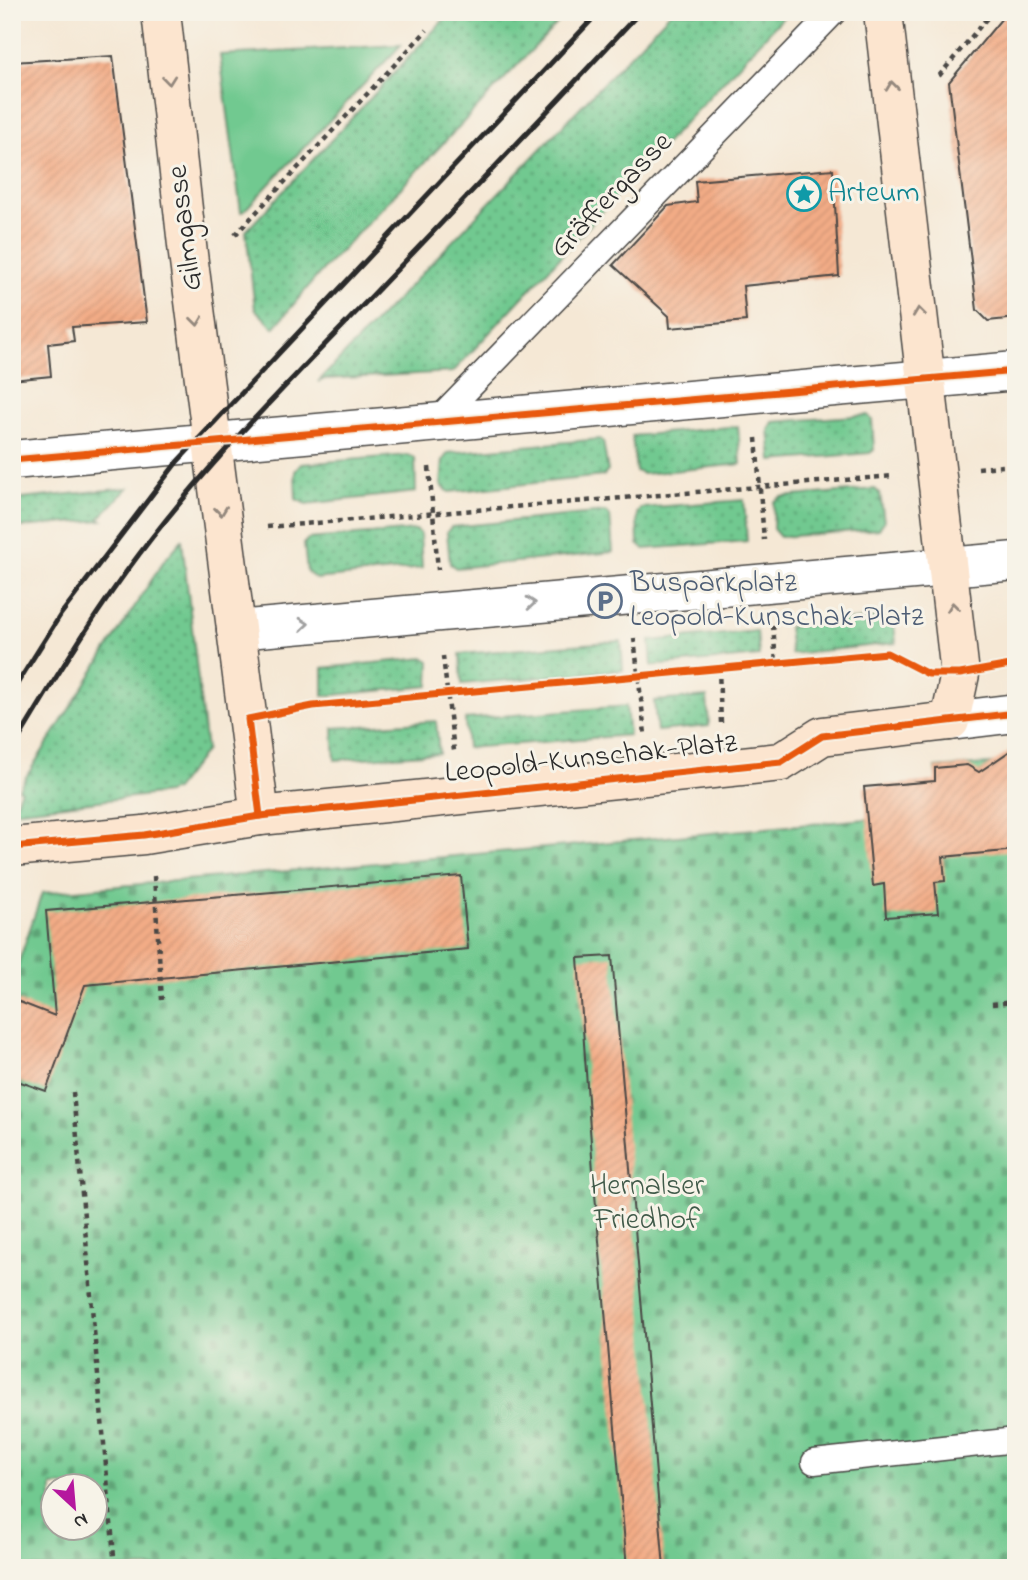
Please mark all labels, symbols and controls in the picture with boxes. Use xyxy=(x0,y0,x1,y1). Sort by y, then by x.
one-way arrow xyxy=(161,75,176,86)
one-way arrow xyxy=(885,80,900,92)
street label: Gräffergasse xyxy=(540,122,684,269)
street label: Gilmgasse xyxy=(156,162,216,293)
place label: Arteum xyxy=(828,172,920,216)
place icon: Arteum xyxy=(785,175,823,213)
one-way arrow xyxy=(912,306,927,317)
one-way arrow xyxy=(189,316,204,327)
one-way arrow xyxy=(214,505,229,516)
place label: Busparkplatz Leopold-Kunschak-Platz xyxy=(629,562,924,640)
parking icon: Busparkplatz Leopold-Kunschak-Platz xyxy=(586,582,624,620)
one-way arrow xyxy=(526,596,537,611)
one-way arrow xyxy=(945,601,960,612)
one-way arrow xyxy=(299,617,310,632)
street label: Leopold-Kunschak-Platz xyxy=(443,722,740,796)
park label: Hernalser Friedhof xyxy=(590,1165,705,1243)
north arrow xyxy=(38,1472,108,1542)
text: N xyxy=(69,1505,92,1535)

